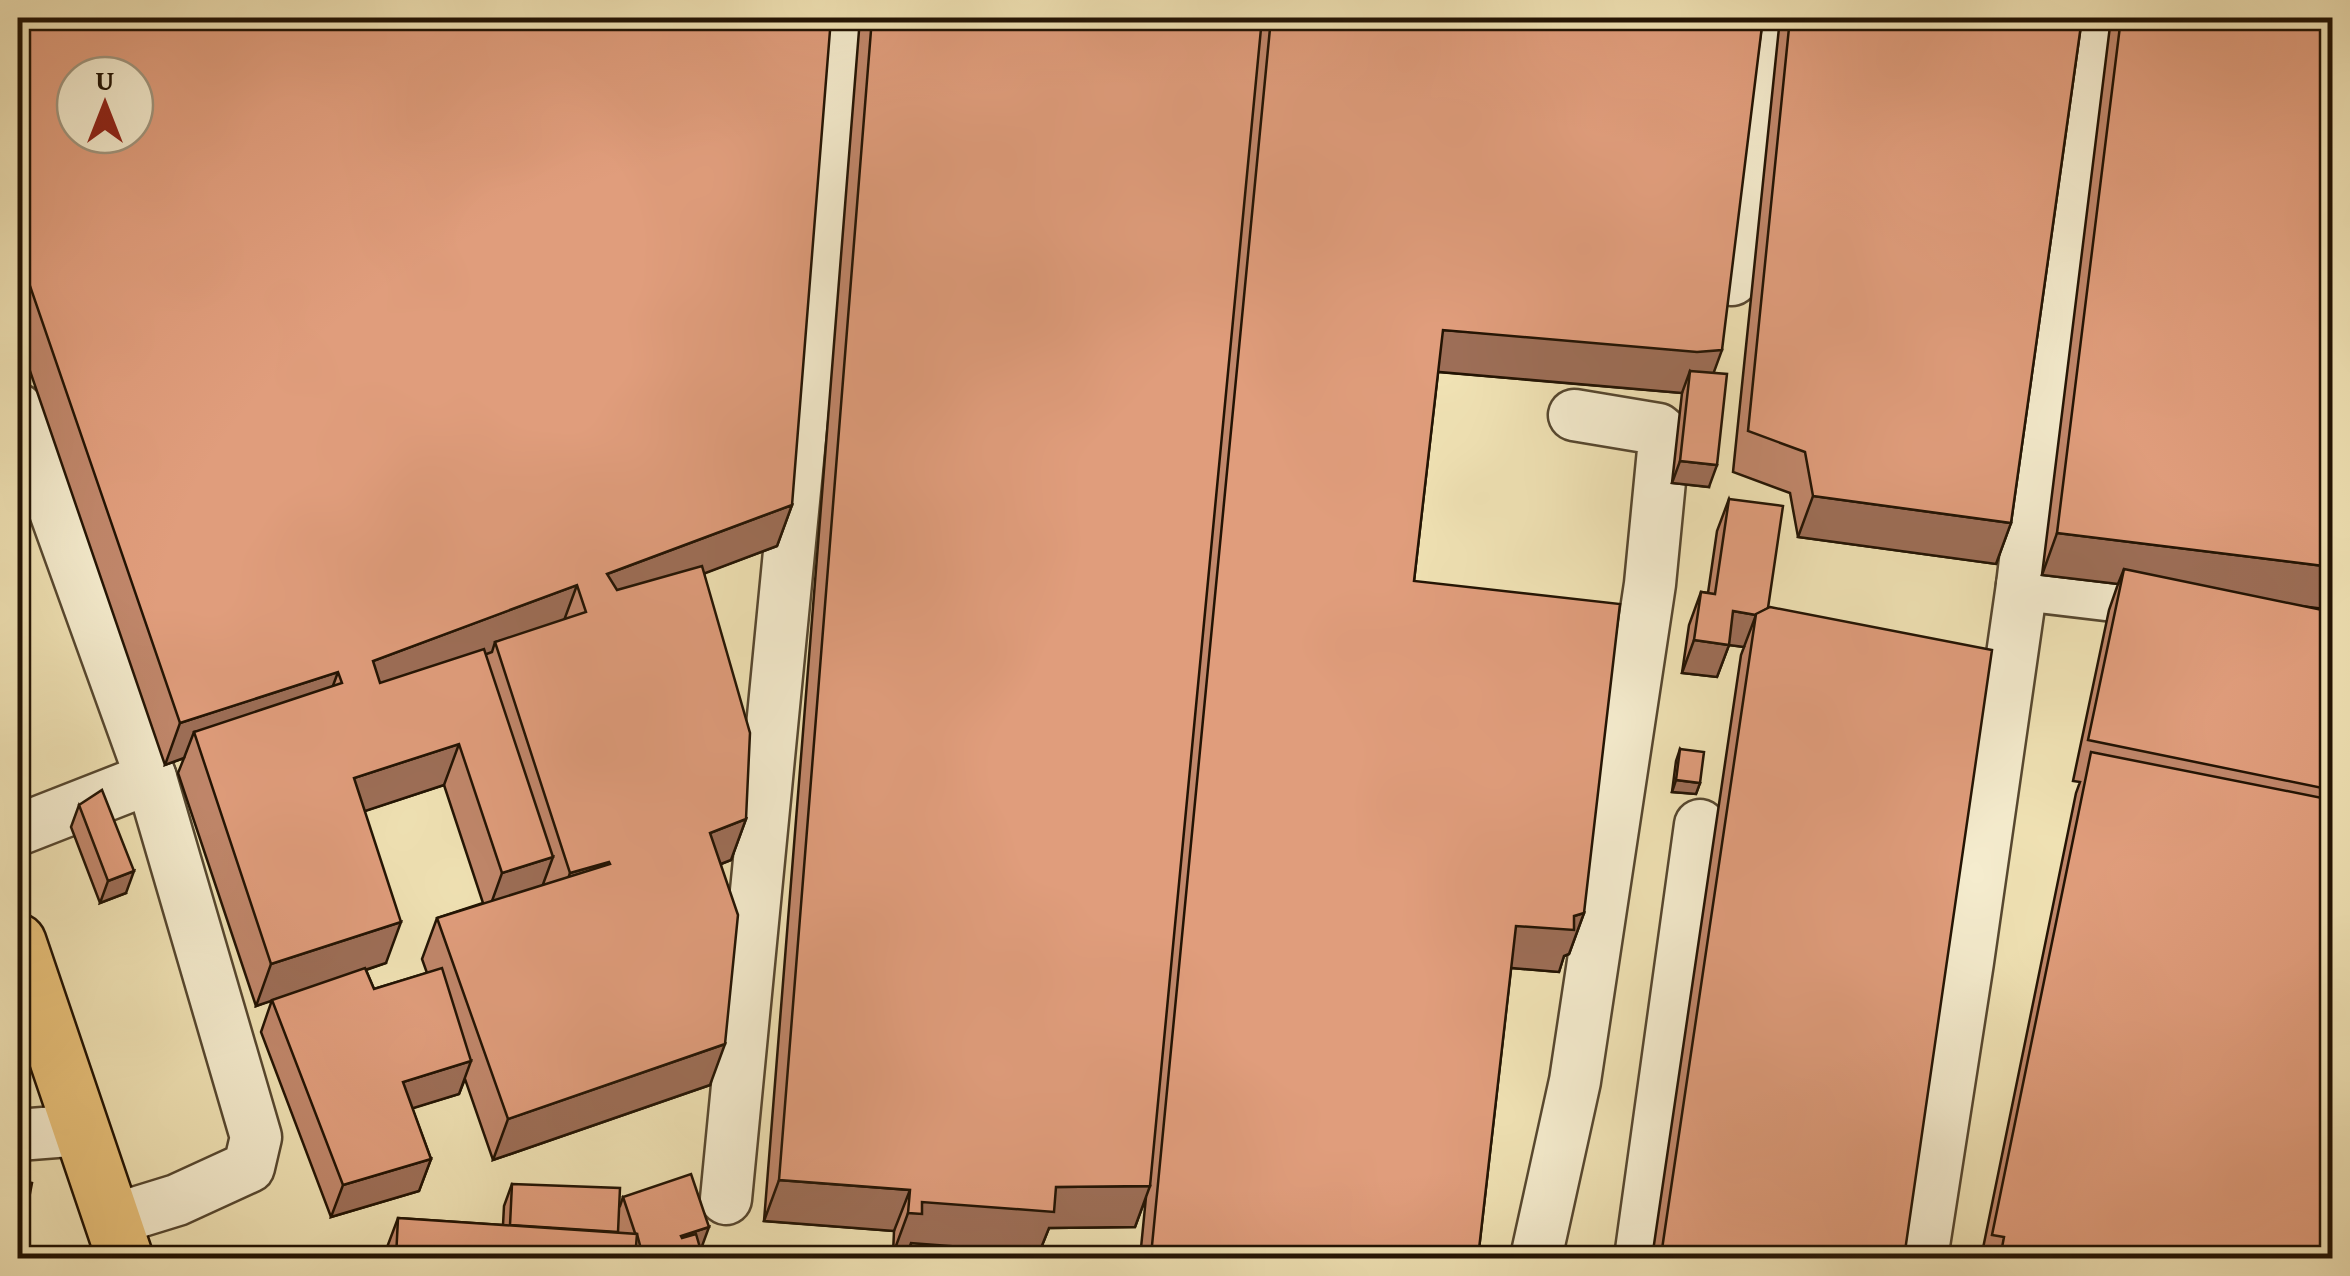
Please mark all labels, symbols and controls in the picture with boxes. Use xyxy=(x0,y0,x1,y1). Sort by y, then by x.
north arrow xyxy=(55,55,155,155)
text: U xyxy=(96,59,115,100)

